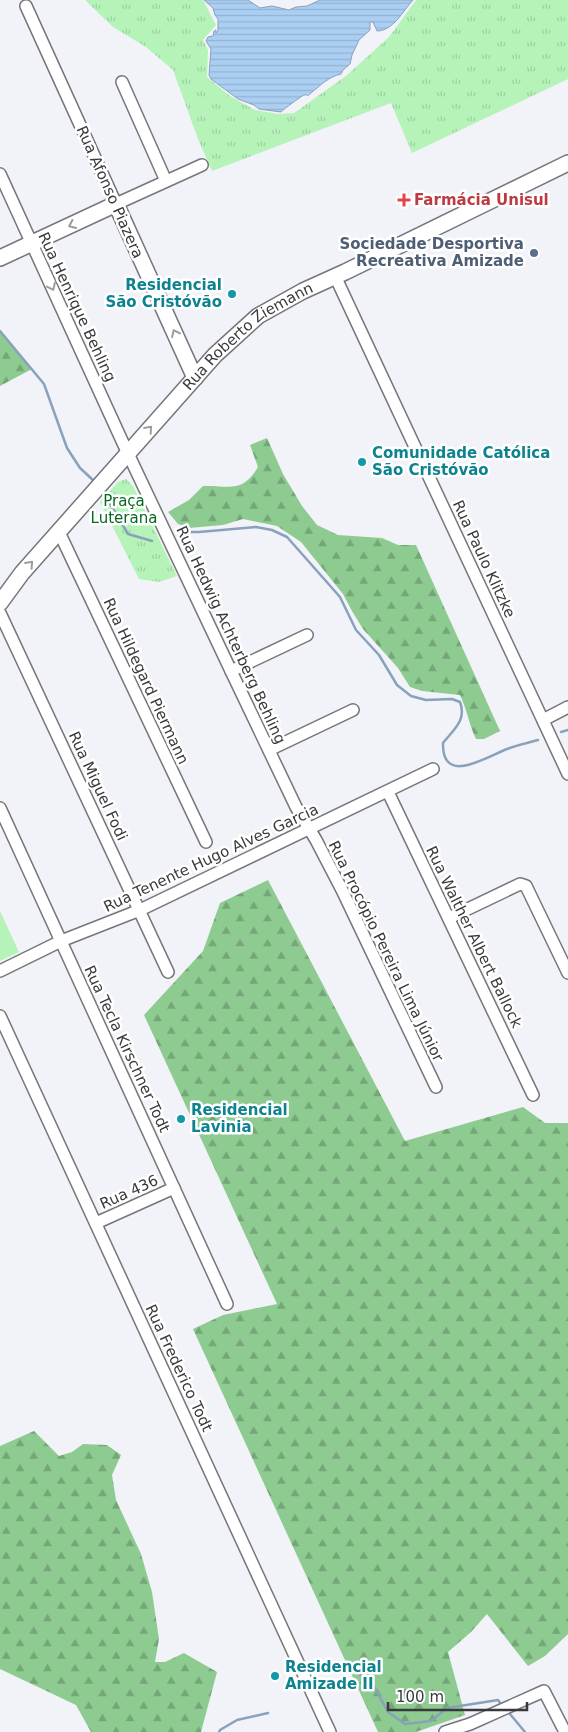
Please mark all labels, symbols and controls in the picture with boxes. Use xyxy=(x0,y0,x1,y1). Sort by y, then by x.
street label: Rua Afonso Piazera xyxy=(73,123,147,261)
place label: Farmácia Unisul xyxy=(414,191,549,209)
marker: Farmácia Unisul xyxy=(398,194,410,206)
one-way arrow xyxy=(68,218,77,229)
street label: Rua Henrique Behling xyxy=(34,229,120,385)
place label: Sociedade Desportiva Recreativa Amizade xyxy=(339,235,524,270)
marker: Sociedade Desportiva Recreativa Amizade xyxy=(528,247,540,259)
place label: Residencial São Cristóvão xyxy=(105,276,222,311)
street label: Rua Roberto Ziemann xyxy=(179,279,316,394)
one-way arrow xyxy=(46,282,56,291)
marker: Residencial São Cristóvão xyxy=(226,288,238,300)
one-way arrow xyxy=(170,329,181,338)
one-way arrow xyxy=(143,426,152,435)
place label: Comunidade Católica São Cristóvão xyxy=(372,444,550,479)
marker: Comunidade Católica São Cristóvão xyxy=(356,456,368,468)
park label: Praça Luterana xyxy=(91,492,157,527)
street label: Rua Paulo Klitzke xyxy=(449,497,519,621)
street label: Rua Hedwig Achterberg Behling xyxy=(172,523,290,747)
one-way arrow xyxy=(24,561,33,570)
street label: Rua Hildegard Piermann xyxy=(100,595,192,767)
street label: Rua Miguel Fodi xyxy=(65,729,131,843)
street label: Rua Tenente Hugo Alves Garcia xyxy=(101,800,321,916)
street label: Rua Procópio Pereira Lima Júnior xyxy=(325,838,448,1065)
street label: Rua Walther Albert Ballock xyxy=(422,843,526,1031)
street label: Rua Tecla Kirschner Todt xyxy=(80,963,174,1135)
place label: Residencial Lavinia xyxy=(191,1101,288,1136)
marker: Residencial Lavinia xyxy=(175,1113,187,1125)
street label: Rua 436 xyxy=(97,1171,161,1213)
street label: Rua Frederico Todt xyxy=(142,1302,216,1435)
place label: Residencial Amizade II xyxy=(285,1658,382,1693)
marker: Residencial Amizade II xyxy=(269,1670,281,1682)
scale bar xyxy=(388,1680,527,1712)
text: 100 m xyxy=(396,1688,444,1706)

